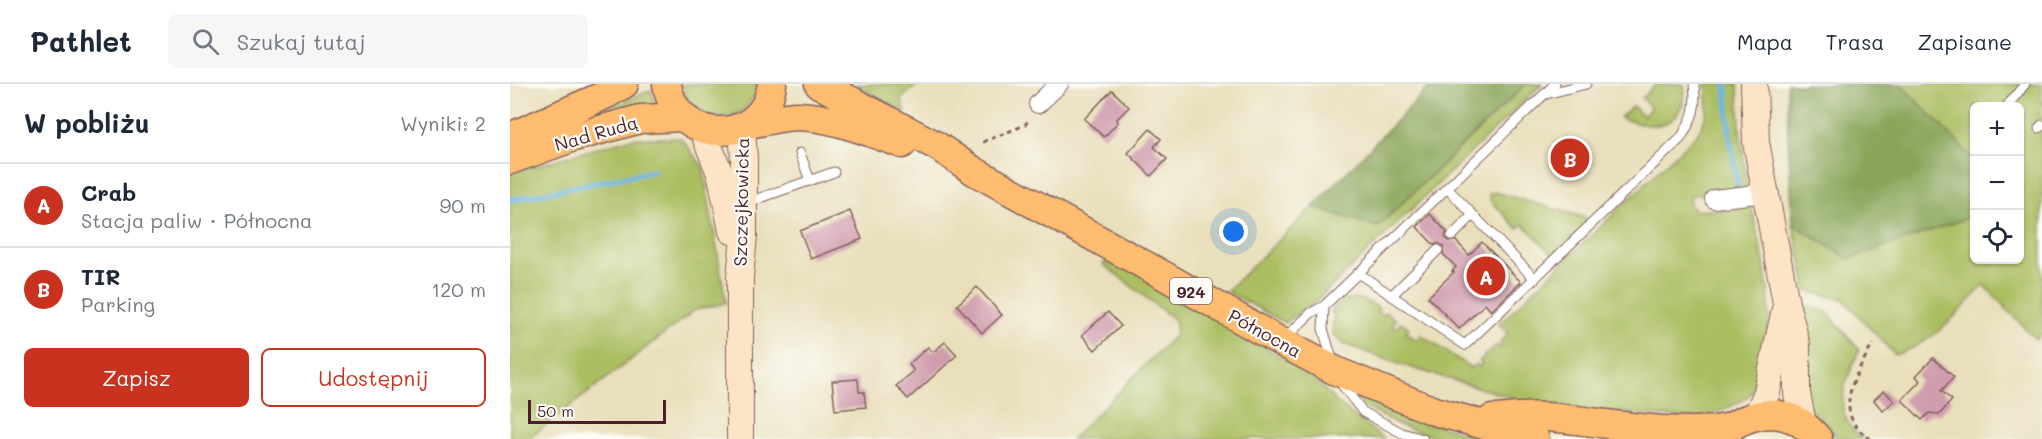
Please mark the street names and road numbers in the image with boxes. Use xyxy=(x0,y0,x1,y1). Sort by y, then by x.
street label: Nad Rudą xyxy=(552,110,640,156)
street label: Szczejkowicka xyxy=(728,137,754,267)
road number: 924 xyxy=(1170,278,1212,304)
street label: Północna xyxy=(1224,303,1306,363)

